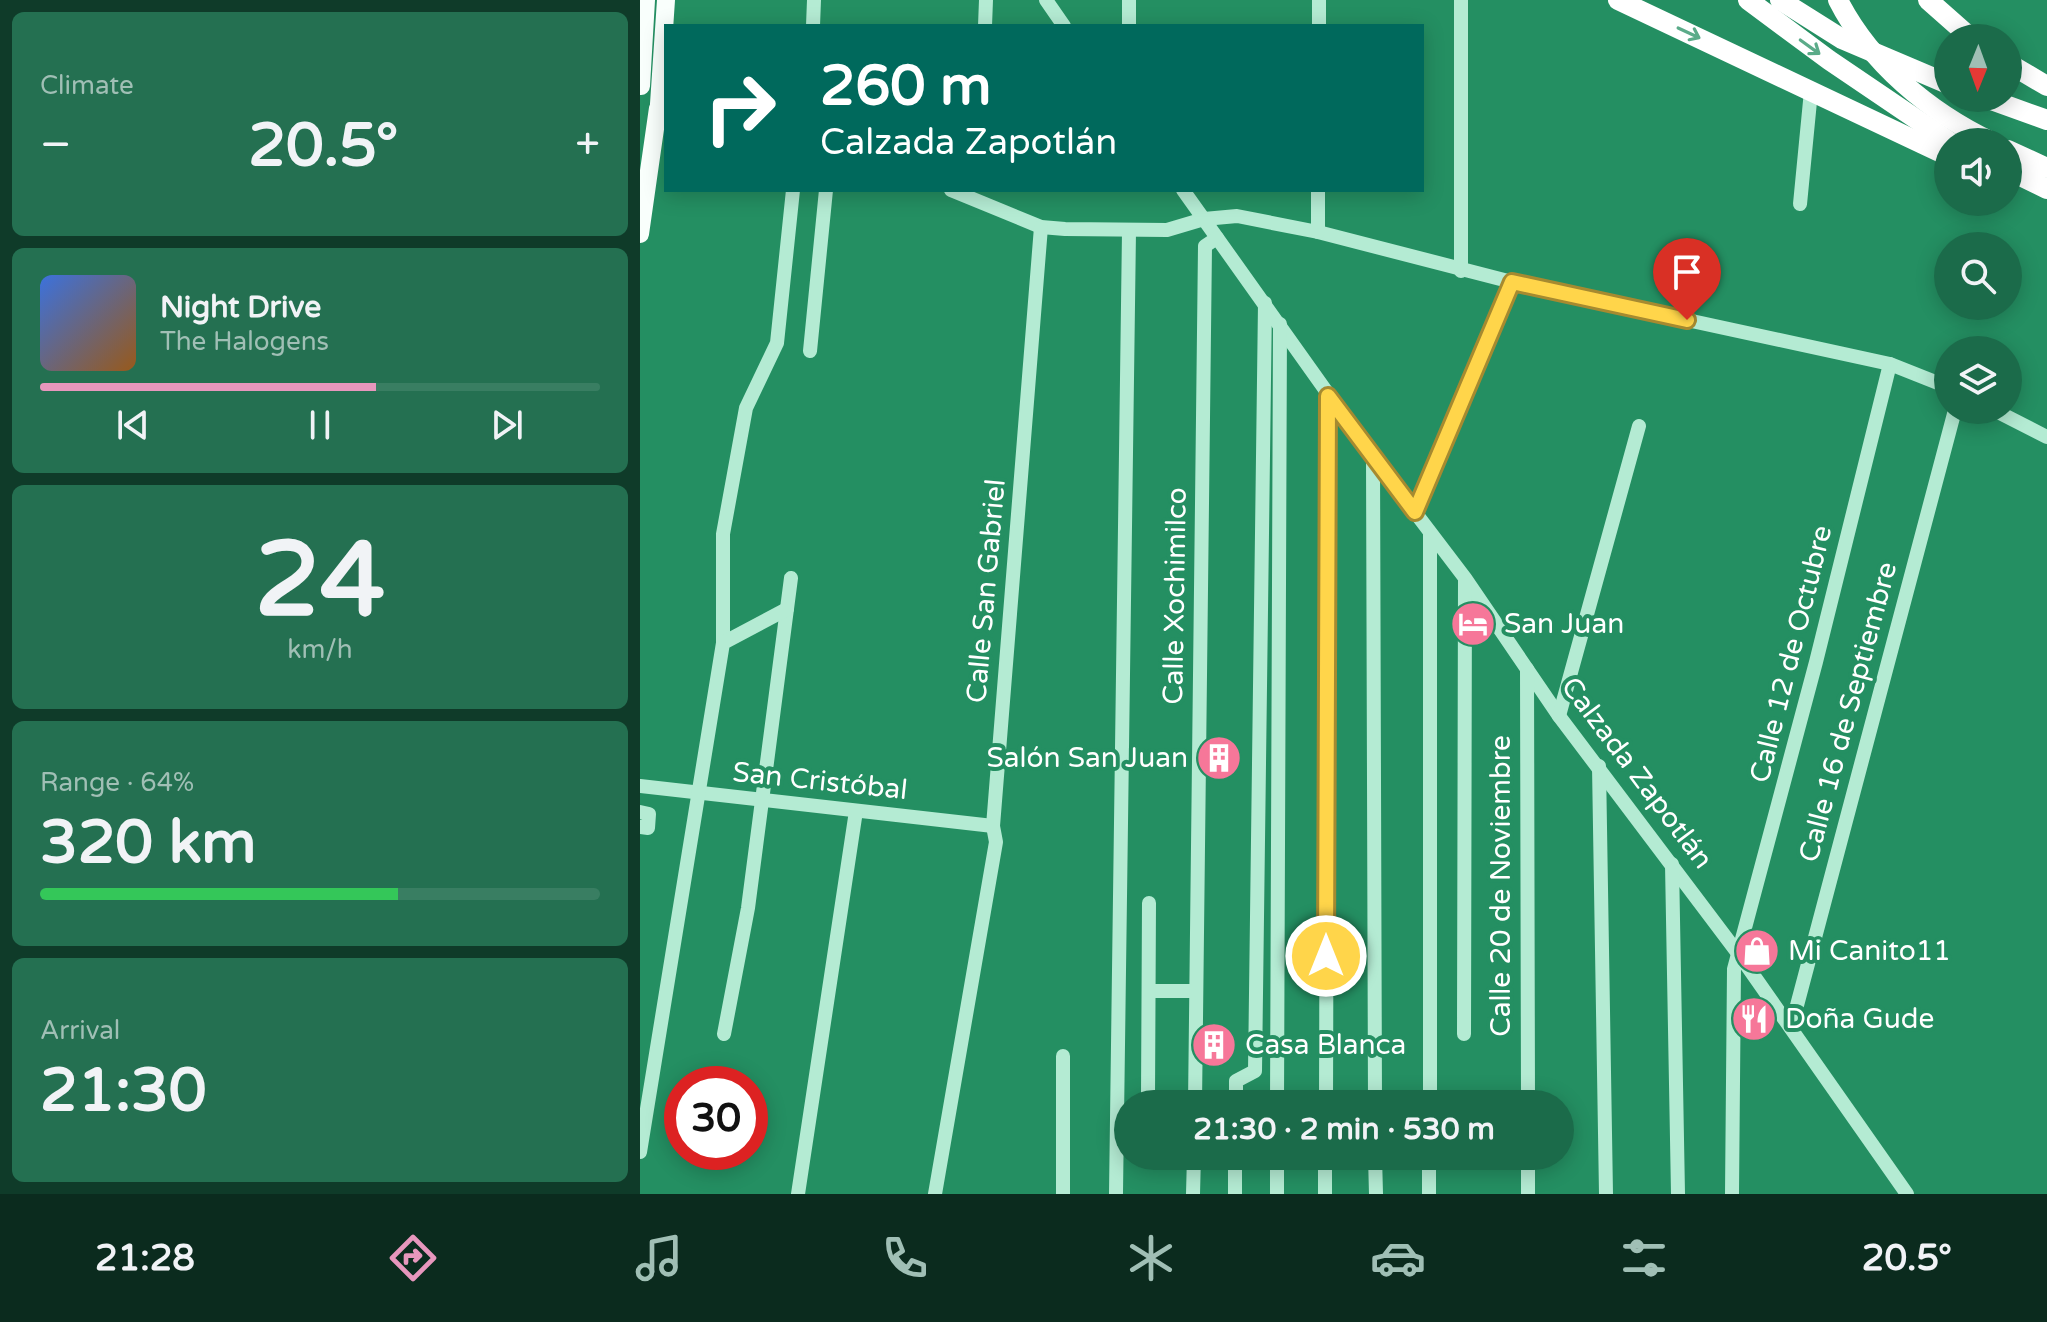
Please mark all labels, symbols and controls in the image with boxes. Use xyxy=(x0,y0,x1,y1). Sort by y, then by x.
north arrow xyxy=(1934,24,2022,112)
map controls xyxy=(1934,24,2022,424)
one-way arrow xyxy=(1676,26,1700,41)
one-way arrow xyxy=(1799,38,1820,55)
text: 260 m xyxy=(820,53,991,120)
icon: right xyxy=(688,56,792,160)
text: Climate xyxy=(40,70,134,101)
text: 20.5° xyxy=(248,110,398,182)
text: − xyxy=(40,119,71,172)
text: + xyxy=(575,119,600,172)
text: Calzada Zapotlán xyxy=(820,121,1117,164)
button: sound xyxy=(1934,128,2022,216)
button: search xyxy=(1934,232,2022,320)
pin xyxy=(1653,238,1721,320)
icon: arrive xyxy=(1665,250,1709,294)
text: Night Drive xyxy=(160,289,321,326)
text: The Halogens xyxy=(160,326,329,357)
button: layers xyxy=(1934,336,2022,424)
icon: previous xyxy=(111,403,155,447)
icon: pause xyxy=(298,403,342,447)
icon: next xyxy=(485,403,529,447)
street label: Calle San Gabriel xyxy=(959,478,1013,704)
street label: Calle Xochimilco xyxy=(1156,487,1194,705)
text: 24 xyxy=(255,519,385,644)
street label: Calle 12 de Octubre xyxy=(1743,522,1839,786)
street label: Calle 16 de Septiembre xyxy=(1792,558,1904,866)
hotel icon: San Juan xyxy=(1449,600,1497,648)
place label: San Juan xyxy=(1504,607,1624,641)
text: km/h xyxy=(287,634,353,665)
street label: Calzada Zapotlán xyxy=(1554,670,1720,876)
building icon: Salón San Juan xyxy=(1195,734,1243,782)
street label: Calle 20 de Noviembre xyxy=(1484,735,1518,1037)
place label: Salón San Juan xyxy=(986,741,1188,775)
street label: San Cristóbal xyxy=(731,755,909,807)
text: Range · 64% xyxy=(40,767,194,798)
text: 320 km xyxy=(40,807,256,879)
position arrow xyxy=(1284,914,1368,998)
shop icon: Mi Canito11 xyxy=(1733,927,1781,975)
place label: Mi Canito11 xyxy=(1788,934,1951,968)
restaurant icon: Doña Gude xyxy=(1730,995,1778,1043)
place label: Doña Gude xyxy=(1785,1002,1934,1036)
text: Arrival xyxy=(40,1015,120,1046)
building icon: Casa Blanca xyxy=(1190,1021,1238,1069)
place label: Casa Blanca xyxy=(1245,1028,1406,1062)
text: 21:30 xyxy=(40,1055,206,1127)
speed limit sign: 30 xyxy=(664,1066,768,1170)
text: 21:30 · 2 min · 530 m xyxy=(1193,1111,1495,1148)
icon: directions xyxy=(385,1230,441,1286)
icon: music xyxy=(631,1230,687,1286)
icon: phone xyxy=(877,1230,933,1286)
icon: climate xyxy=(1123,1230,1179,1286)
icon: car xyxy=(1370,1230,1426,1286)
icon: filters xyxy=(1616,1230,1672,1286)
text: 21:28 xyxy=(95,1237,195,1280)
text: 20.5° xyxy=(1862,1237,1952,1280)

